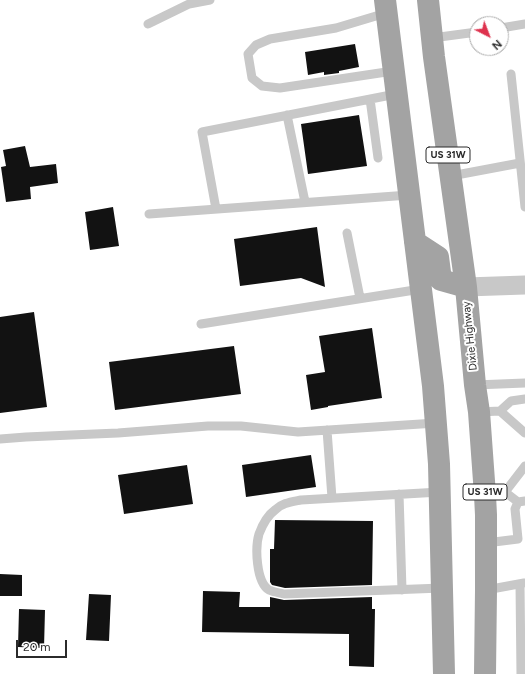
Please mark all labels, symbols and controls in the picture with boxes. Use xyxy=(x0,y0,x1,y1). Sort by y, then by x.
north arrow xyxy=(469,16,509,56)
text: N xyxy=(489,37,504,52)
road number: US 31W xyxy=(426,147,470,163)
street label: Dixie Highway xyxy=(460,301,480,371)
road number: US 31W xyxy=(463,484,507,500)
scale bar xyxy=(18,632,69,658)
text: 20 m xyxy=(23,640,51,654)

